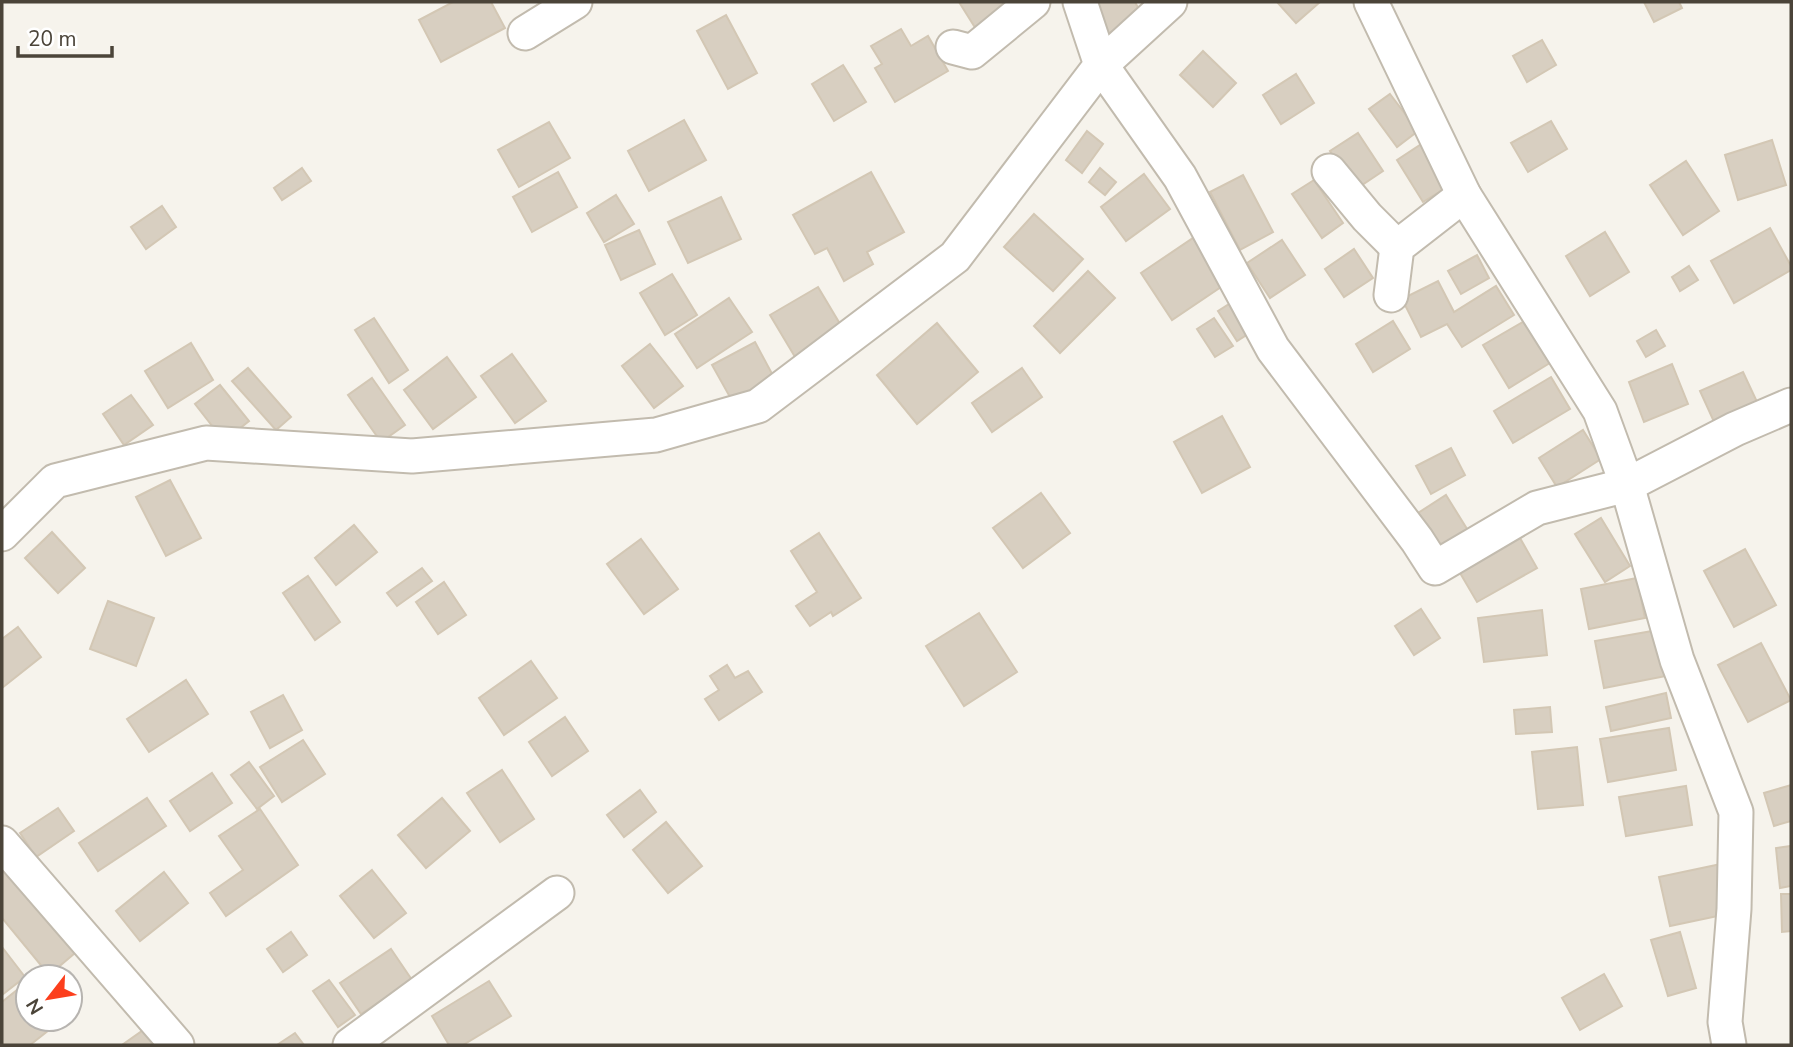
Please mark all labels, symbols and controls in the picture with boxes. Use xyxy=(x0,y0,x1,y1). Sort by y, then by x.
scale bar xyxy=(18,14,112,58)
text: 20 m xyxy=(28,25,77,53)
north arrow xyxy=(14,963,84,1033)
text: N xyxy=(20,993,50,1019)

